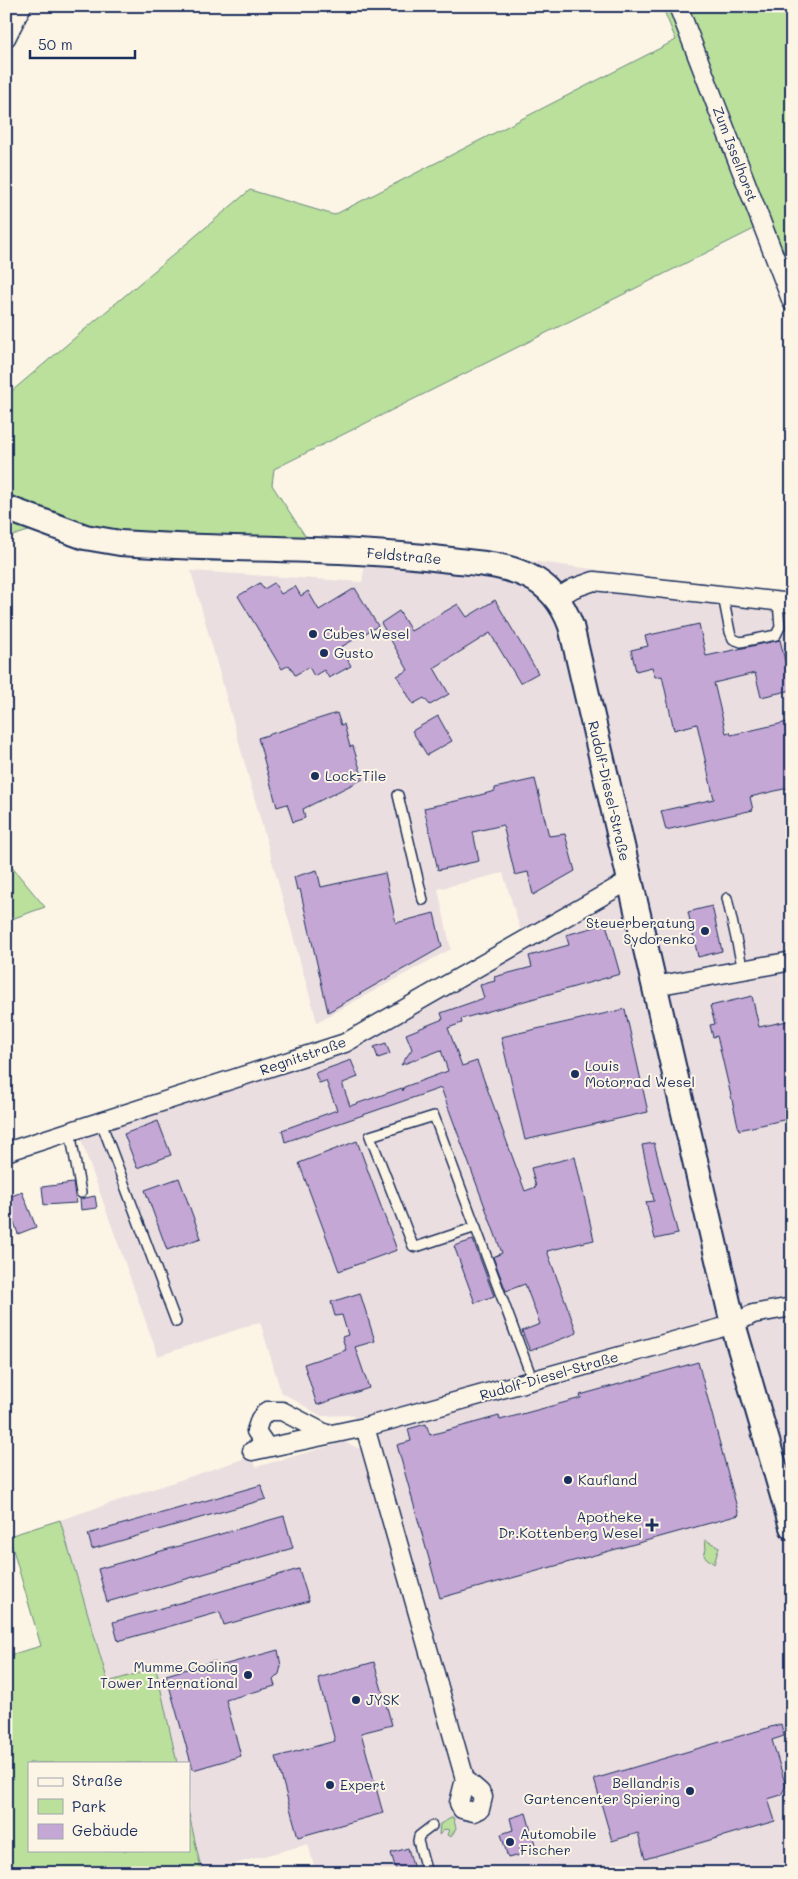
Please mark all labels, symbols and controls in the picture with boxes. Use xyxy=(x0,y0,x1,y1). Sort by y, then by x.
scale bar xyxy=(30,28,135,60)
text: 50 m xyxy=(38,34,73,54)
street label: Zum Isselhorst xyxy=(709,103,762,204)
street label: Feldstraße xyxy=(366,543,442,568)
place label: Cubes Wesel xyxy=(323,624,409,643)
marker: Cubes Wesel xyxy=(307,628,319,640)
place label: Gusto xyxy=(334,643,373,662)
marker: Gusto xyxy=(318,647,330,659)
street label: Rudolf-Diesel-Straße xyxy=(584,719,635,863)
place label: Lock-Tile xyxy=(325,766,387,785)
marker: Lock-Tile xyxy=(309,770,321,782)
place label: Steuerberatung Sydorenko xyxy=(586,913,695,948)
marker: Steuerberatung Sydorenko xyxy=(699,925,711,937)
street label: Regnitstraße xyxy=(257,1032,349,1079)
place label: Louis Motorrad Wesel xyxy=(585,1056,695,1091)
marker: Louis Motorrad Wesel xyxy=(569,1068,581,1080)
street label: Rudolf-Diesel-Straße xyxy=(477,1347,620,1404)
place label: Kaufland xyxy=(578,1470,637,1489)
marker: Kaufland xyxy=(562,1474,574,1486)
place label: Apotheke Dr.Kottenberg Wesel xyxy=(499,1507,642,1542)
marker: Apotheke Dr.Kottenberg Wesel xyxy=(646,1519,658,1531)
place label: Mumme Cooling Tower International xyxy=(100,1657,238,1692)
marker: Mumme Cooling Tower International xyxy=(242,1669,254,1681)
place label: JYSK xyxy=(366,1690,400,1709)
marker: JYSK xyxy=(350,1694,362,1706)
legend xyxy=(28,1762,190,1852)
text: Straße xyxy=(72,1770,123,1790)
place label: Bellandris Gartencenter Spiering xyxy=(524,1773,680,1808)
place label: Expert xyxy=(340,1775,386,1794)
marker: Expert xyxy=(324,1779,336,1791)
marker: Bellandris Gartencenter Spiering xyxy=(684,1785,696,1797)
text: Park xyxy=(72,1796,106,1816)
text: Gebäude xyxy=(72,1820,138,1840)
place label: Automobile Fischer xyxy=(520,1824,597,1859)
marker: Automobile Fischer xyxy=(504,1836,516,1848)

